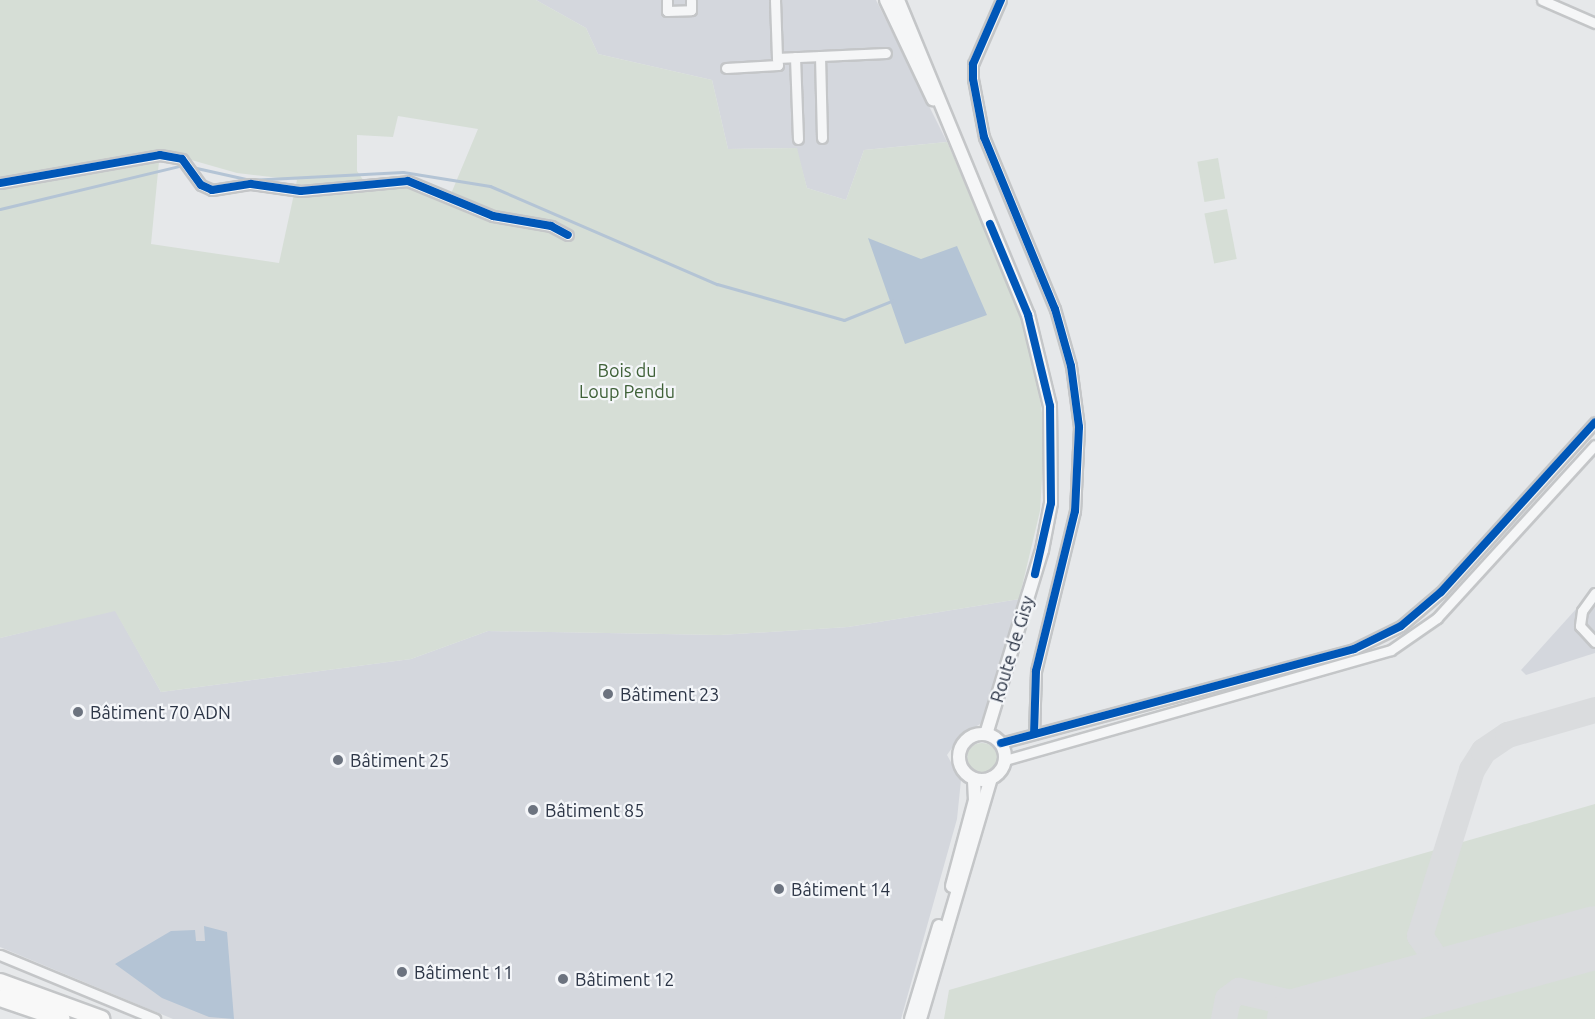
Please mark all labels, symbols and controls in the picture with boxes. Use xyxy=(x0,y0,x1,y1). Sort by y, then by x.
park label: Bois du Loup Pendu xyxy=(579,360,675,403)
street label: Route de Gisy xyxy=(986,593,1038,705)
place label: Bâtiment 23 xyxy=(620,683,719,705)
marker: Bâtiment 23 xyxy=(601,687,615,701)
place label: Bâtiment 70 ADN xyxy=(90,701,231,723)
marker: Bâtiment 70 ADN xyxy=(71,705,85,719)
place label: Bâtiment 25 xyxy=(350,749,449,771)
marker: Bâtiment 25 xyxy=(331,753,345,767)
place label: Bâtiment 85 xyxy=(545,799,644,821)
marker: Bâtiment 85 xyxy=(526,803,540,817)
place label: Bâtiment 14 xyxy=(791,878,890,900)
marker: Bâtiment 14 xyxy=(772,882,786,896)
place label: Bâtiment 11 xyxy=(414,961,513,983)
marker: Bâtiment 11 xyxy=(395,965,409,979)
place label: Bâtiment 12 xyxy=(575,968,674,990)
marker: Bâtiment 12 xyxy=(556,972,570,986)

